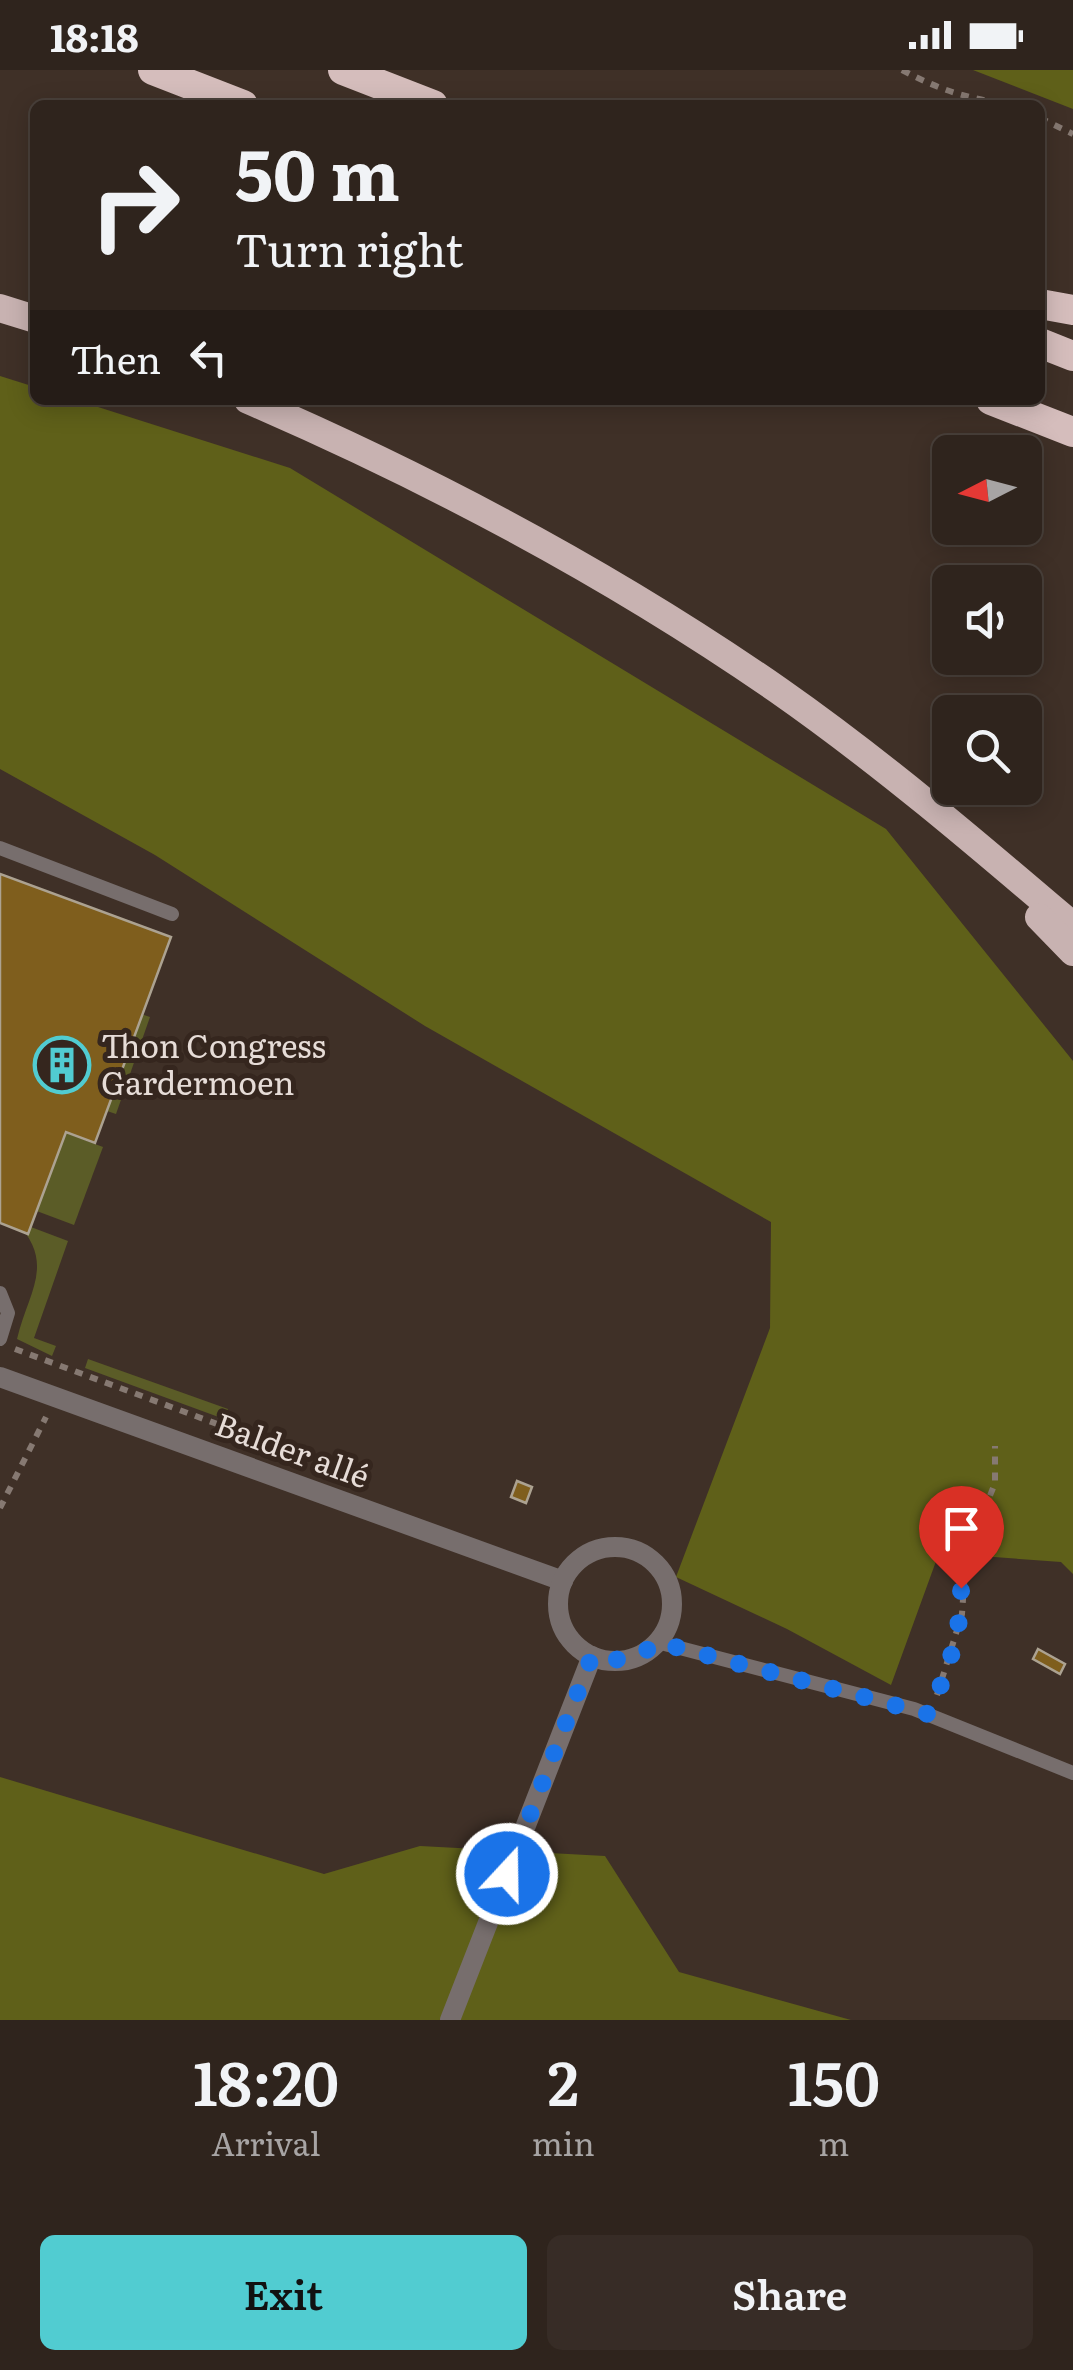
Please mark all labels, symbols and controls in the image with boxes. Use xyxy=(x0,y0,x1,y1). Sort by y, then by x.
text: 18:18 xyxy=(50,7,139,64)
text: 50 m xyxy=(235,119,400,223)
icon: right xyxy=(70,140,200,270)
text: Turn right xyxy=(235,214,463,281)
text: Then xyxy=(70,329,161,386)
icon: left xyxy=(181,330,236,385)
north arrow xyxy=(932,435,1042,545)
map controls xyxy=(932,435,1042,805)
button: sound xyxy=(932,565,1042,675)
button: search xyxy=(932,695,1042,805)
place label: Thon Congress Gardermoen xyxy=(101,1020,326,1105)
building icon: Thon Congress Gardermoen xyxy=(32,1035,92,1095)
street label: Balder allé xyxy=(209,1398,377,1498)
pin xyxy=(919,1486,1004,1589)
icon: arrive xyxy=(934,1501,989,1556)
position arrow xyxy=(455,1822,559,1926)
text: 18:20 xyxy=(193,2035,339,2124)
text: 2 xyxy=(548,2035,579,2124)
text: 150 xyxy=(788,2035,880,2124)
text: Arrival xyxy=(211,2118,321,2166)
text: min xyxy=(532,2118,595,2166)
text: m xyxy=(818,2118,849,2166)
button: Exit xyxy=(40,2235,527,2350)
button: Share xyxy=(547,2235,1033,2350)

